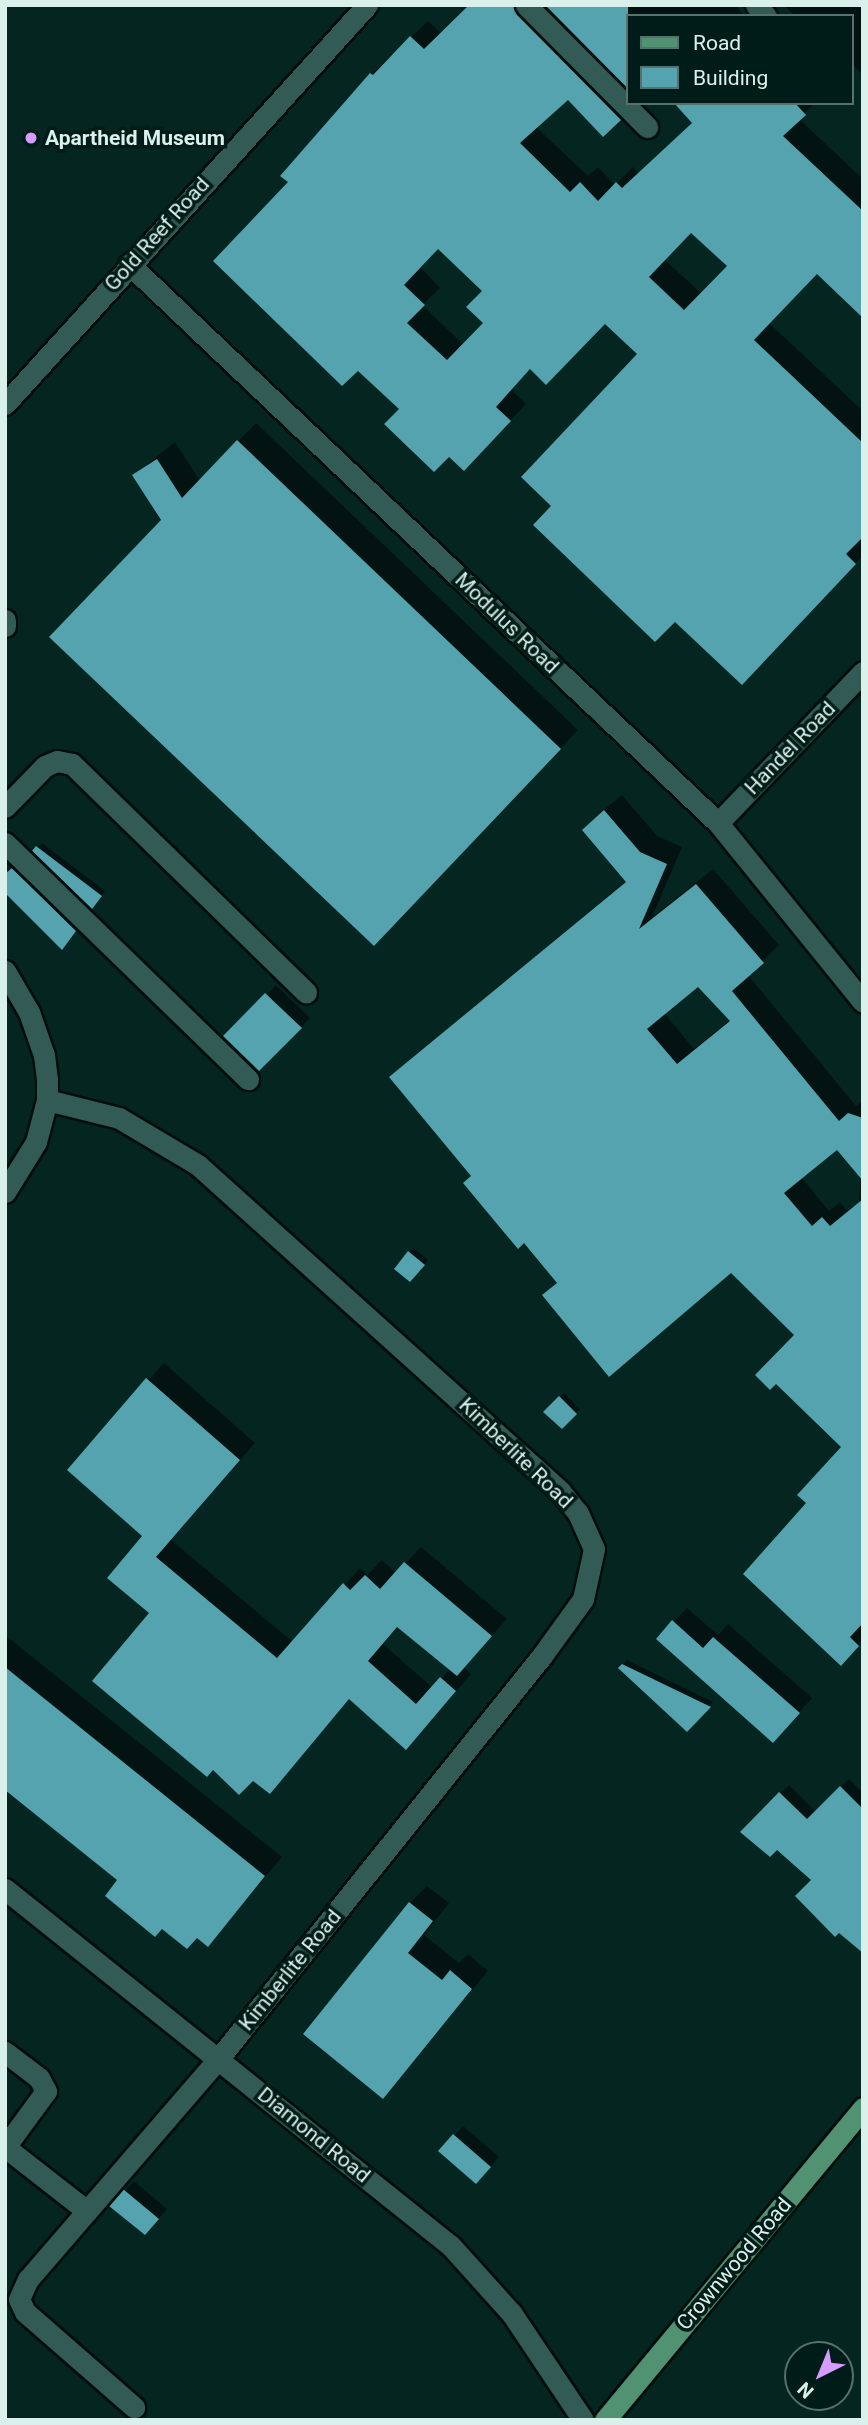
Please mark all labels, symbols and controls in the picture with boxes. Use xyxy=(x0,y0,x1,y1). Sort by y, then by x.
legend xyxy=(626,14,854,105)
text: Road xyxy=(693,31,741,55)
text: Building xyxy=(693,66,768,90)
place label: Apartheid Museum xyxy=(45,125,225,151)
marker: Apartheid Museum xyxy=(23,130,39,146)
street label: Gold Reef Road xyxy=(99,172,215,296)
street label: Modulus Road xyxy=(450,567,564,679)
street label: Handel Road xyxy=(739,696,841,800)
street label: Kimberlite Road xyxy=(454,1392,578,1514)
street label: Kimberlite Road xyxy=(234,1904,346,2036)
street label: Diamond Road xyxy=(253,2082,375,2188)
street label: Crownwood Road xyxy=(671,2193,797,2335)
north arrow xyxy=(784,2341,854,2411)
text: N xyxy=(793,2377,818,2403)

